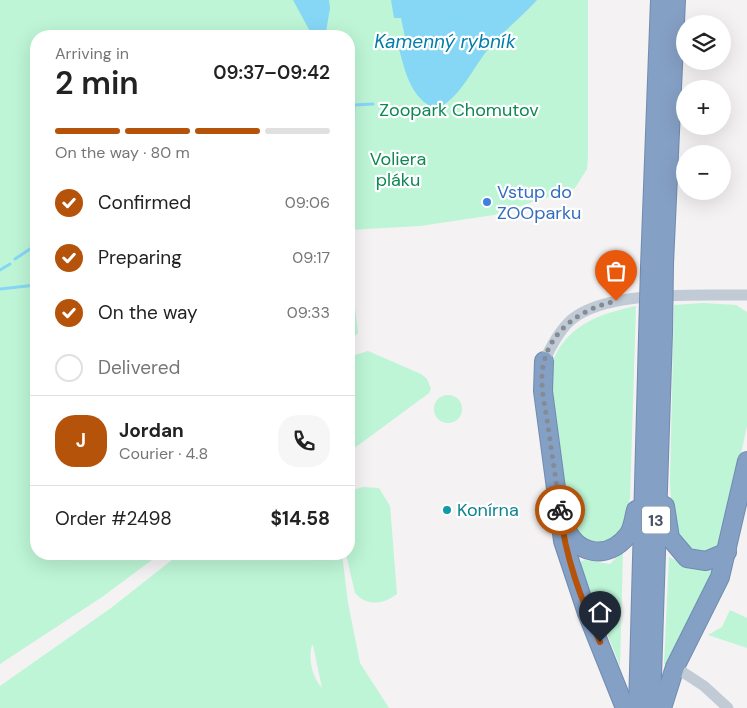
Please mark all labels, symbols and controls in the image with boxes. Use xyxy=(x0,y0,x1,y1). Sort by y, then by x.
map controls xyxy=(676,15,731,200)
button: layers xyxy=(676,15,731,70)
water label: Kamenný rybník xyxy=(374,29,516,54)
text: Arriving in xyxy=(55,43,129,64)
text: 09:37–09:42 xyxy=(213,60,330,85)
text: 2 min xyxy=(55,62,139,104)
button: + xyxy=(676,80,731,135)
park label: Zoopark Chomutov xyxy=(379,98,539,122)
text: On the way · 80 m xyxy=(55,142,190,163)
button: − xyxy=(676,145,731,200)
park label: Voliera pláku xyxy=(370,147,426,192)
place label: Vstup do ZOOparku xyxy=(497,180,581,225)
icon: check xyxy=(55,189,83,217)
text: Confirmed xyxy=(98,190,191,215)
text: 09:06 xyxy=(285,192,330,213)
marker: Vstup do ZOOparku xyxy=(481,196,493,208)
icon: check xyxy=(55,244,83,272)
text: Preparing xyxy=(98,245,182,270)
text: 09:17 xyxy=(292,247,330,268)
pin xyxy=(595,250,637,301)
icon: bag xyxy=(602,257,630,285)
icon: check xyxy=(55,299,83,327)
text: On the way xyxy=(98,300,198,325)
text: 09:33 xyxy=(287,302,330,323)
text: Delivered xyxy=(98,355,180,380)
button: phone xyxy=(278,415,330,467)
text: Jordan xyxy=(119,418,184,443)
text: J xyxy=(76,428,86,453)
text: Courier · 4.8 xyxy=(119,443,208,464)
courier xyxy=(535,485,585,535)
icon: bike xyxy=(546,496,574,524)
place label: Konírna xyxy=(457,498,519,522)
marker: Konírna xyxy=(441,504,453,516)
text: Order #2498 xyxy=(55,506,172,531)
text: $14.58 xyxy=(271,506,330,531)
road number: 13 xyxy=(642,506,670,534)
pin xyxy=(579,591,621,642)
icon: home xyxy=(586,598,614,626)

